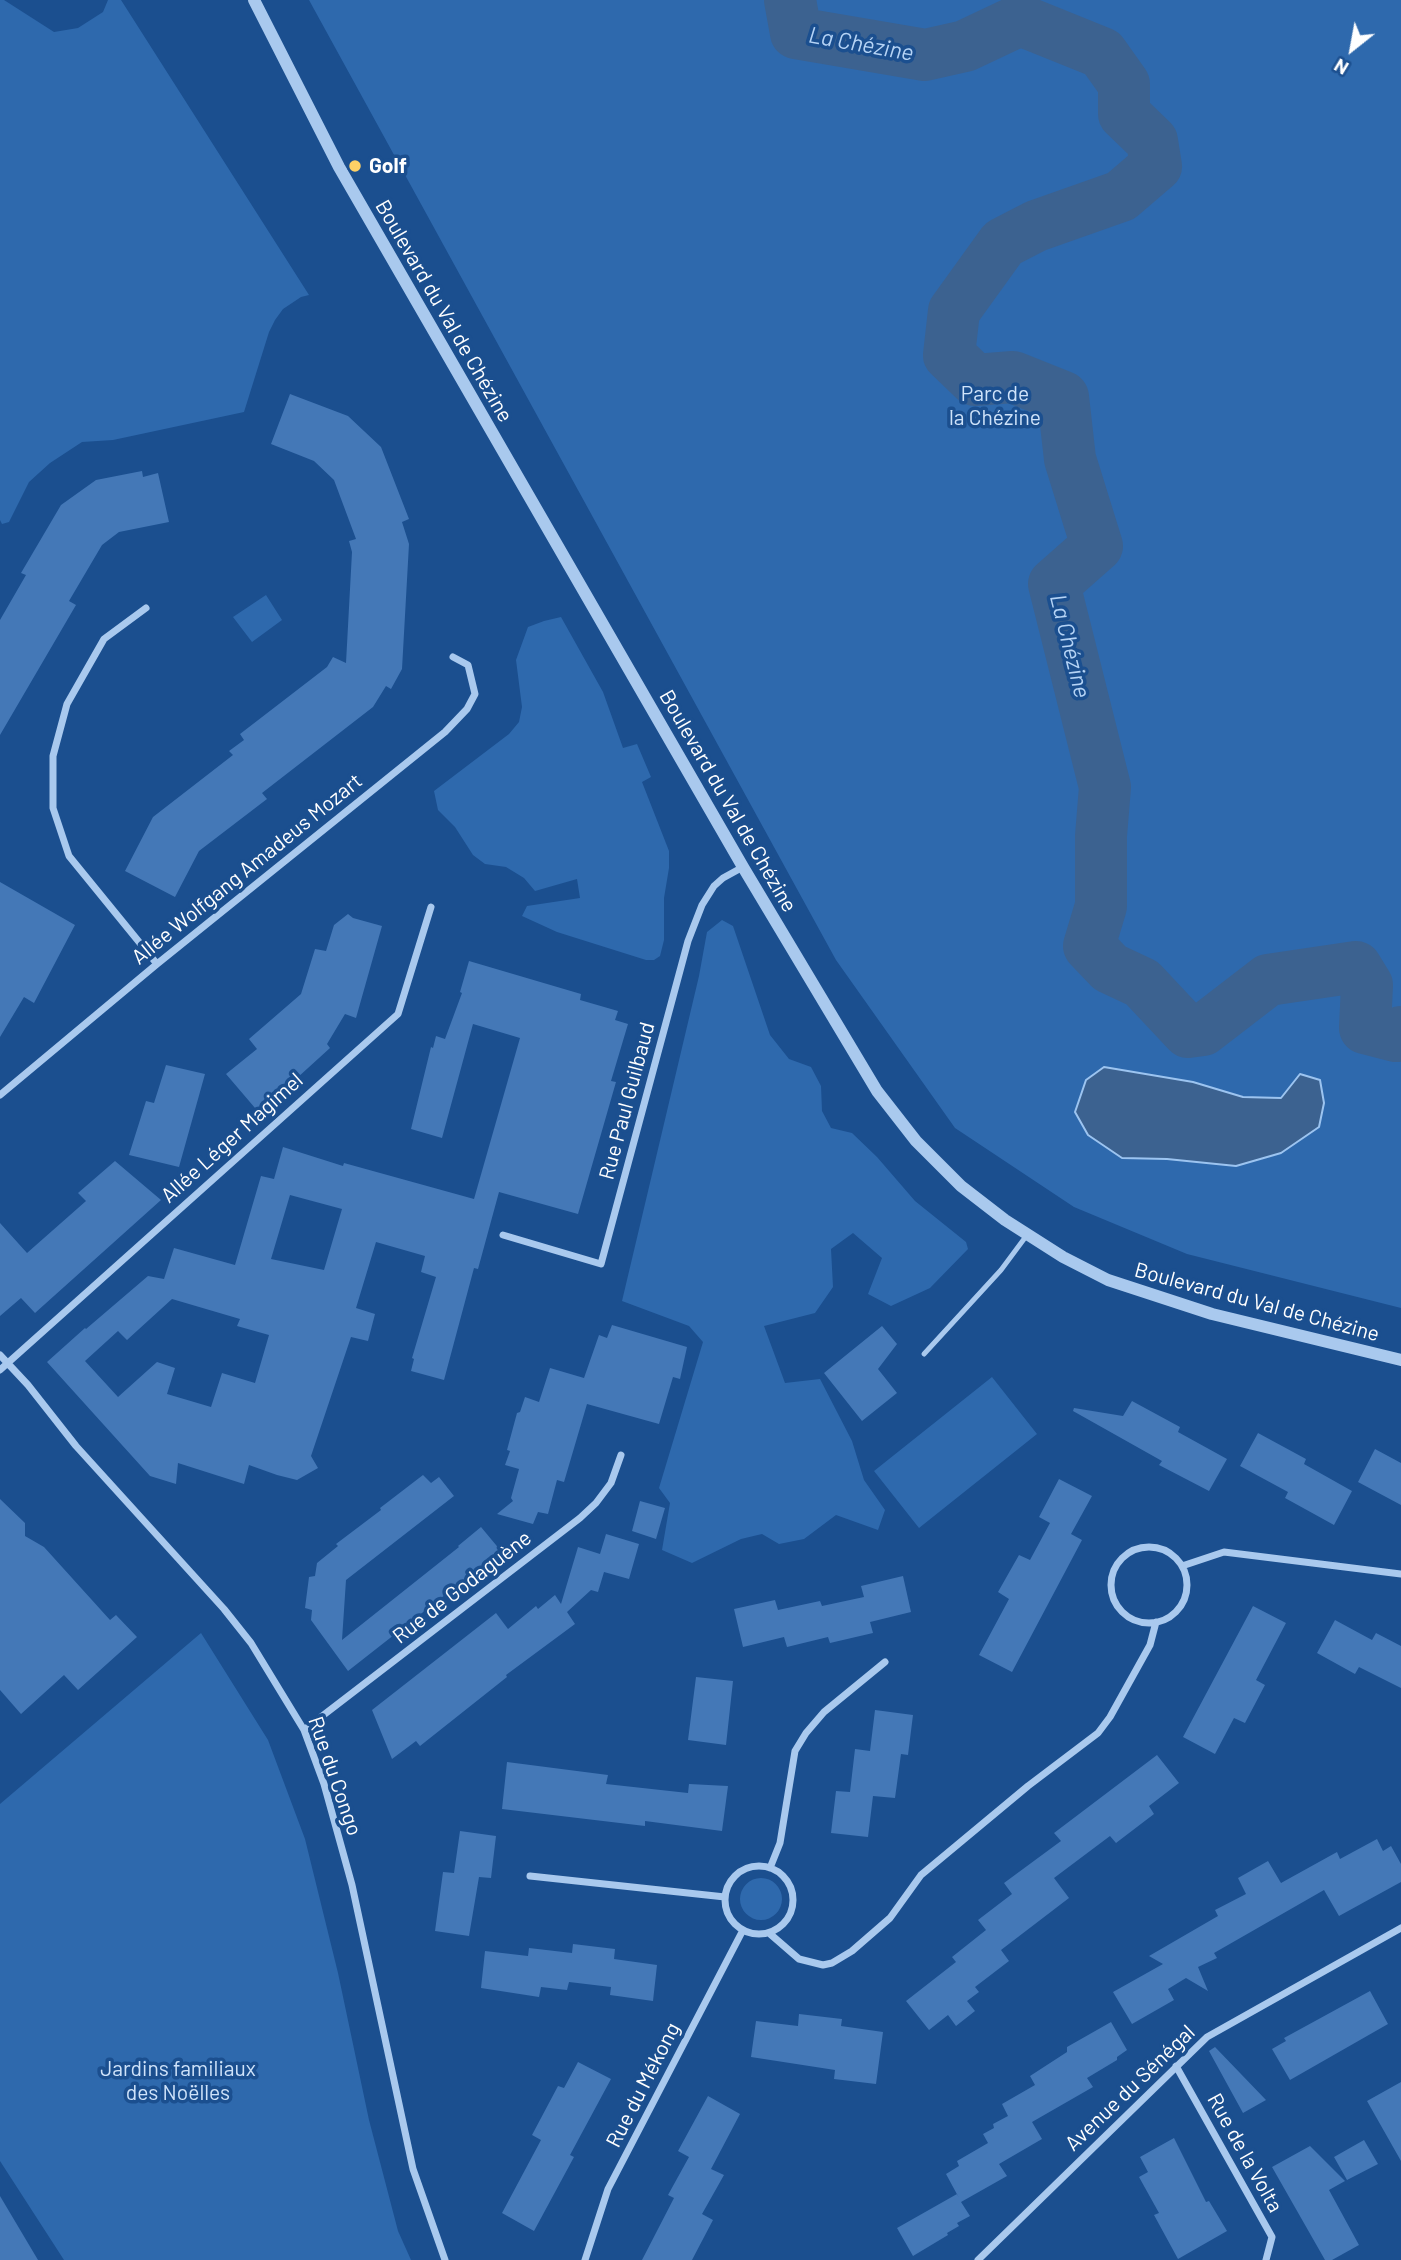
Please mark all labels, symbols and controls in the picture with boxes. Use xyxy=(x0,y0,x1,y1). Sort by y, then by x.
north arrow xyxy=(1317,14,1387,84)
water label: La Chézine xyxy=(806,21,916,67)
text: N xyxy=(1330,54,1352,81)
place label: Golf xyxy=(369,153,407,179)
marker: Golf xyxy=(347,158,363,174)
street label: Boulevard du Val de Chézine xyxy=(370,195,518,427)
park label: Parc de la Chézine xyxy=(949,381,1041,431)
water label: La Chézine xyxy=(1044,591,1096,701)
street label: Boulevard du Val de Chézine xyxy=(654,685,802,917)
street label: Allée Wolfgang Amadeus Mozart xyxy=(127,768,367,970)
street label: Rue Paul Guilbaud xyxy=(594,1019,660,1183)
street label: Allée Léger Magimel xyxy=(156,1068,308,1208)
street label: Boulevard du Val de Chézine xyxy=(1132,1257,1382,1347)
street label: Rue de Godaguène xyxy=(388,1525,536,1649)
street label: Rue du Congo xyxy=(303,1713,367,1839)
street label: Rue du Mékong xyxy=(601,2018,685,2152)
street label: Avenue du Sénégal xyxy=(1060,2020,1200,2156)
park label: Jardins familiaux des Noëlles xyxy=(100,2056,256,2106)
street label: Rue de la Volta xyxy=(1202,2089,1288,2217)

